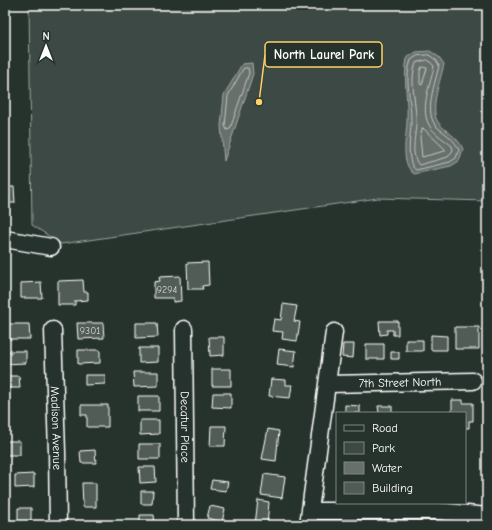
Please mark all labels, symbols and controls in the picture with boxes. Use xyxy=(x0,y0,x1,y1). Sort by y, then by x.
north arrow xyxy=(26,26,66,66)
text: N xyxy=(42,30,50,43)
callout: North Laurel Park xyxy=(265,42,382,67)
text: North Laurel Park xyxy=(274,47,375,62)
house number: 9294 xyxy=(157,284,177,296)
house number: 9301 xyxy=(80,325,100,337)
street label: 7th Street North xyxy=(359,375,441,390)
street label: Madison Avenue xyxy=(48,386,64,470)
street label: Decatur Place xyxy=(178,391,192,463)
legend xyxy=(336,412,466,504)
text: Road xyxy=(372,421,398,435)
text: Park xyxy=(372,441,395,455)
text: Water xyxy=(372,461,402,475)
text: Building xyxy=(372,481,413,495)

